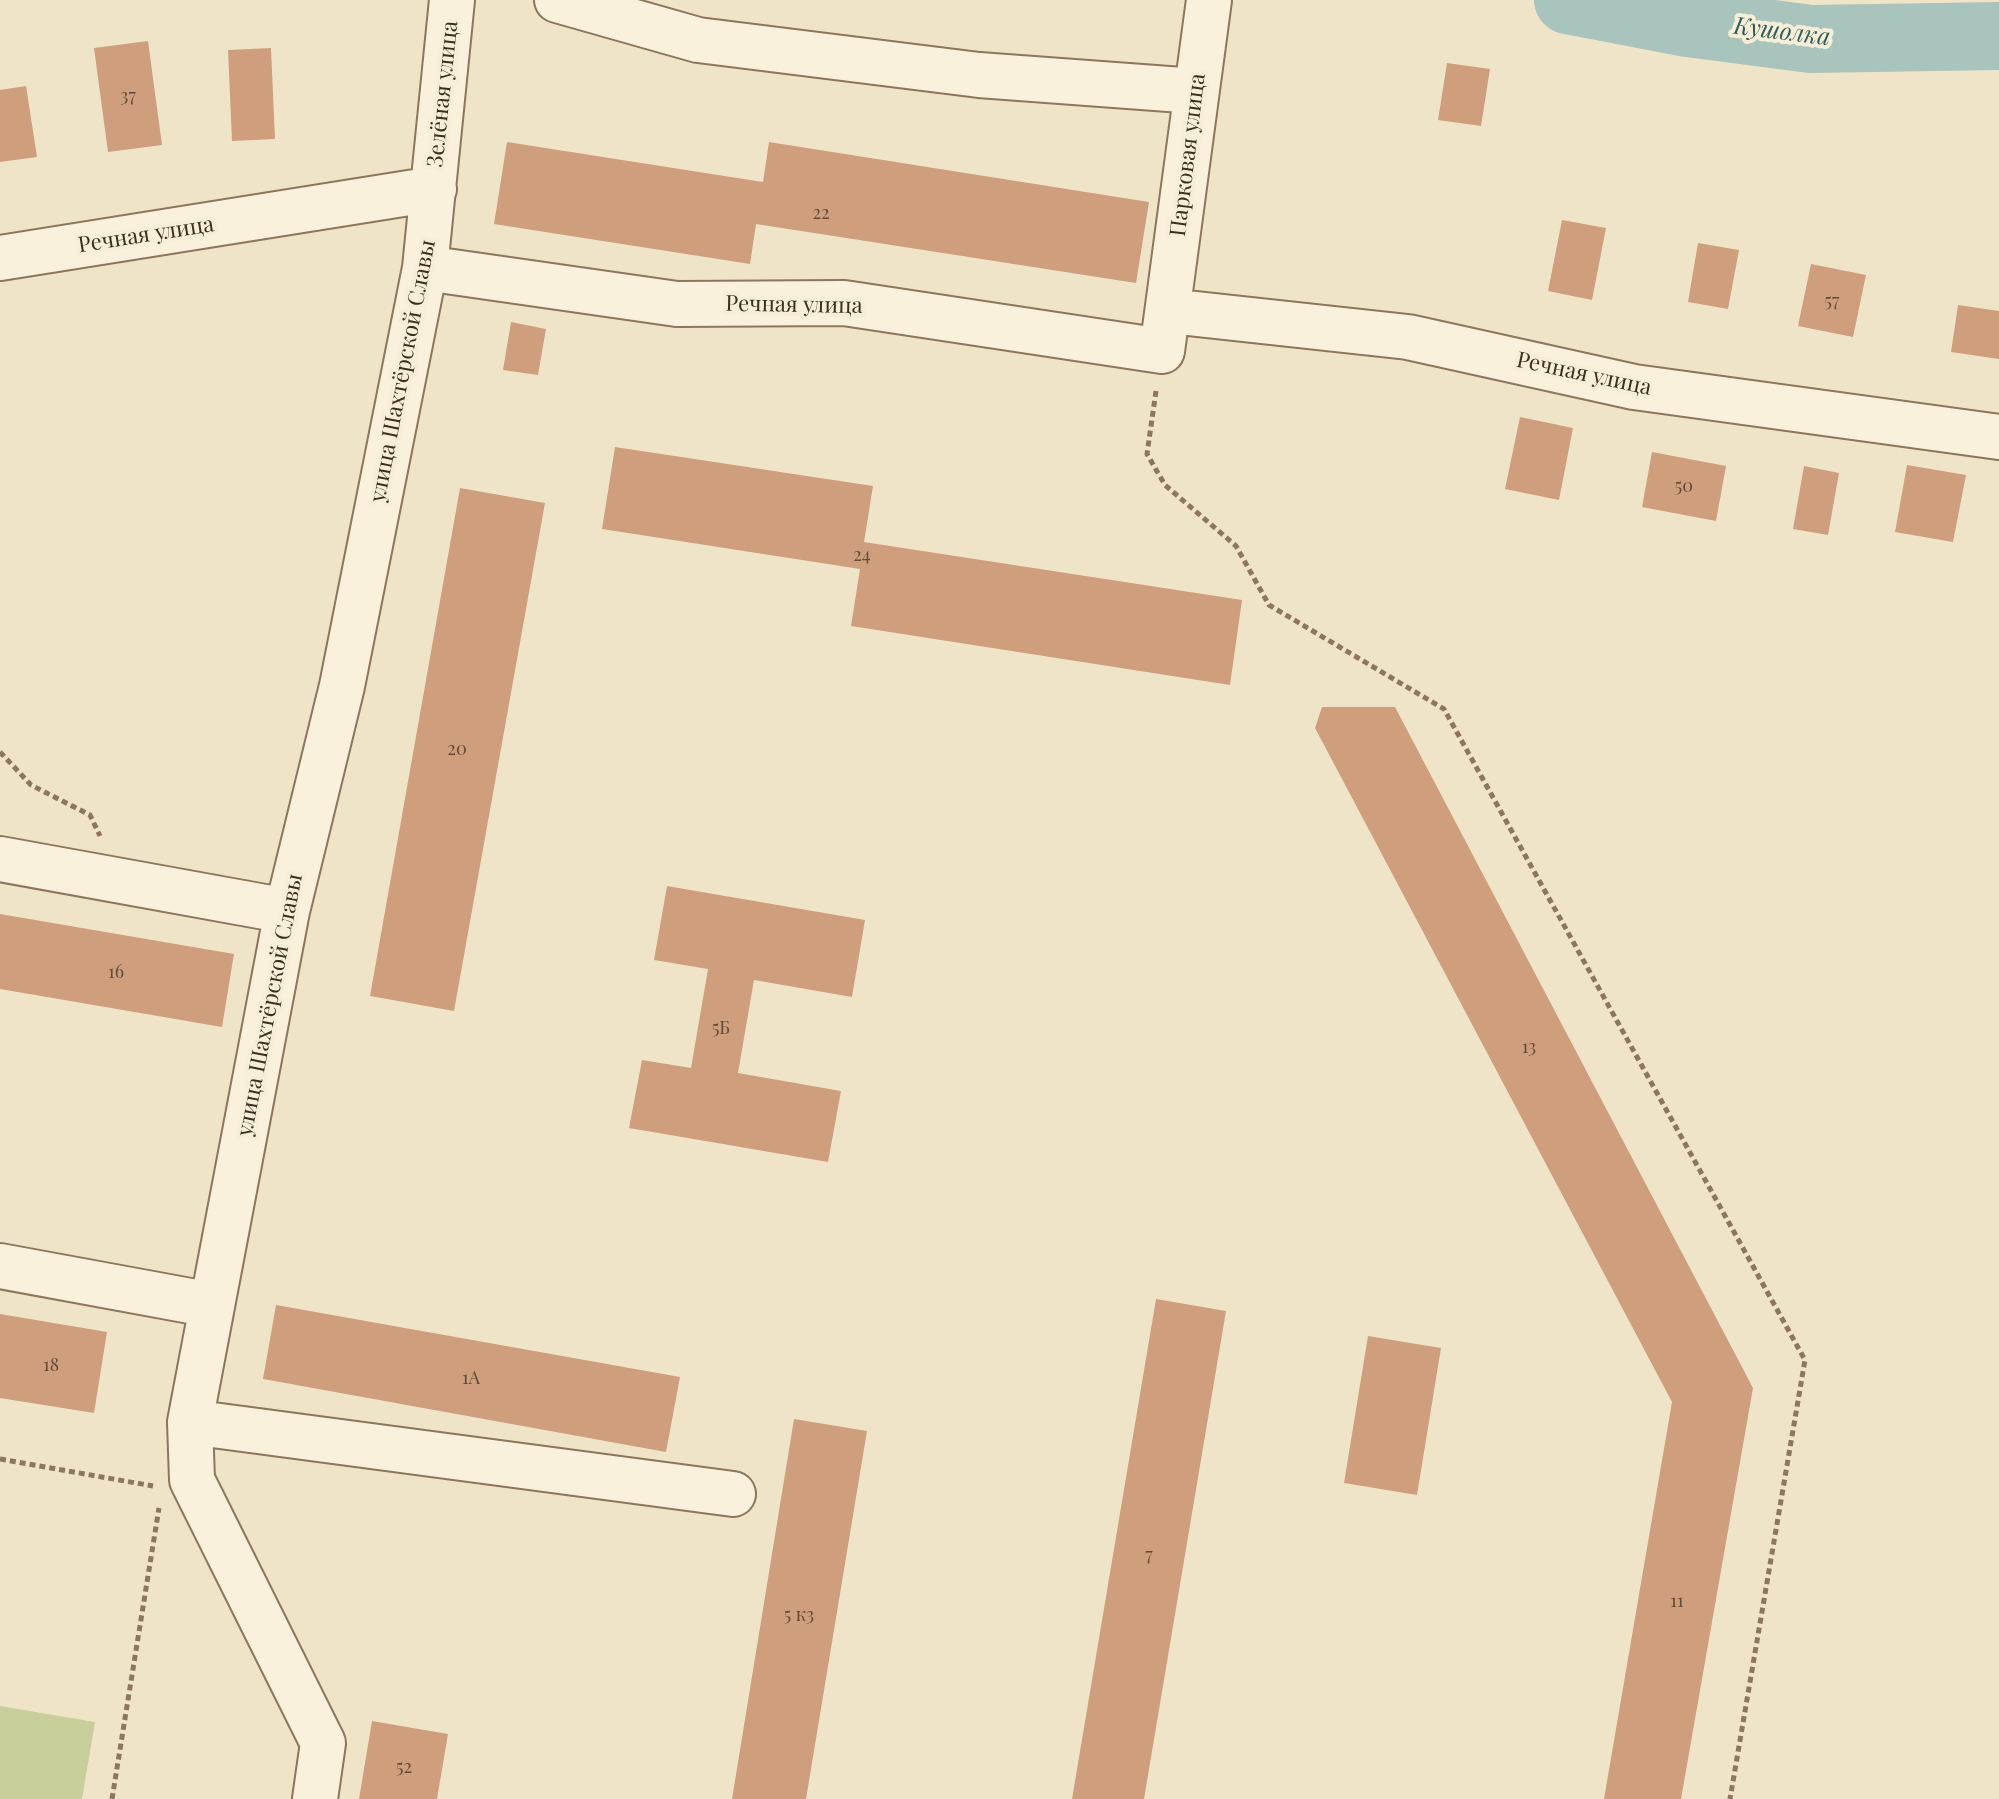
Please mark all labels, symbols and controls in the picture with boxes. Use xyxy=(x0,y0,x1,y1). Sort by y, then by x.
water label: Кушолка xyxy=(1732,12,1832,52)
street label: Зелёная улица xyxy=(422,19,464,169)
street label: Парковая улица xyxy=(1165,72,1211,238)
house number: 37 xyxy=(120,85,136,107)
house number: 22 xyxy=(812,202,830,224)
street label: Речная улица xyxy=(76,211,216,259)
street label: улица Шахтёрской Славы xyxy=(365,238,441,504)
house number: 57 xyxy=(1825,290,1839,312)
street label: Речная улица xyxy=(725,291,863,319)
street label: Речная улица xyxy=(1514,347,1654,401)
house number: 50 xyxy=(1675,475,1693,497)
house number: 24 xyxy=(853,544,871,566)
house number: 20 xyxy=(447,738,467,760)
street label: улица Шахтёрской Славы xyxy=(232,872,308,1138)
house number: 16 xyxy=(108,961,124,983)
house number: 5Б xyxy=(712,1017,730,1039)
house number: 13 xyxy=(1522,1036,1536,1058)
house number: 18 xyxy=(43,1354,59,1376)
house number: 1А xyxy=(462,1367,480,1389)
house number: 7 xyxy=(1145,1544,1153,1566)
house number: 11 xyxy=(1670,1590,1684,1612)
house number: 5 к3 xyxy=(784,1604,814,1626)
house number: 52 xyxy=(396,1756,412,1778)

